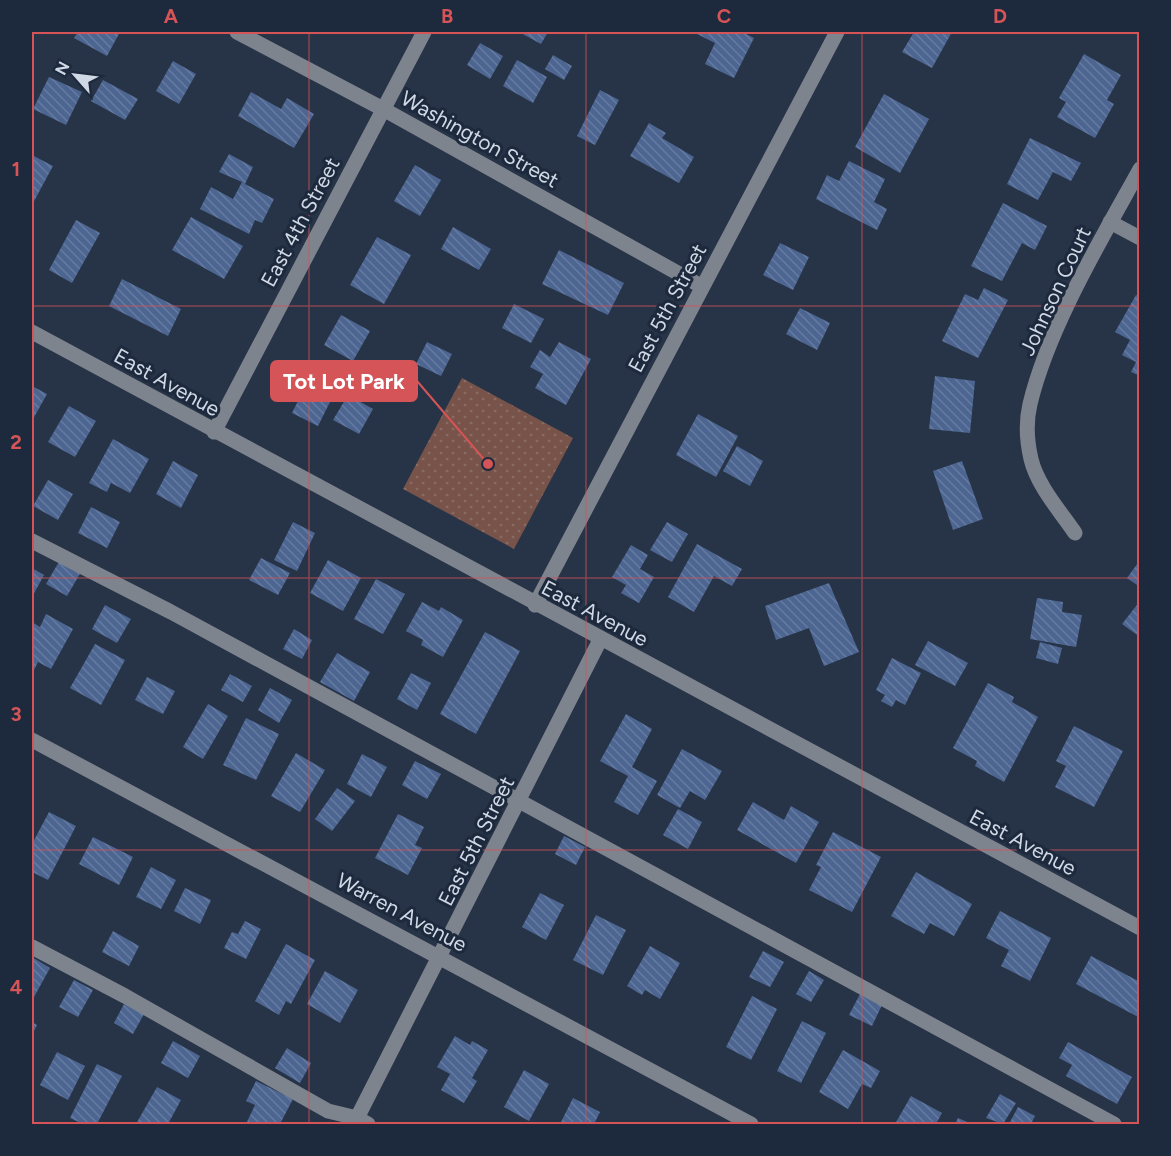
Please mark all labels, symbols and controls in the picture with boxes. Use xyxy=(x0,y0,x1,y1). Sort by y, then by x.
text: A xyxy=(164,4,179,28)
text: B xyxy=(441,4,453,28)
text: C xyxy=(717,4,731,28)
text: D xyxy=(993,4,1007,28)
north arrow xyxy=(45,45,105,105)
text: N xyxy=(51,58,73,78)
street label: Washington Street xyxy=(397,85,563,193)
street label: East 4th Street xyxy=(255,153,345,291)
text: 1 xyxy=(12,157,20,181)
street label: Johnson Court xyxy=(1014,223,1096,359)
street label: East 5th Street xyxy=(623,239,711,376)
street label: East Avenue xyxy=(110,343,224,421)
callout: Tot Lot Park xyxy=(271,361,417,401)
text: Tot Lot Park xyxy=(283,368,405,395)
text: 2 xyxy=(10,430,22,454)
street label: East Avenue xyxy=(537,574,653,652)
text: 3 xyxy=(10,702,22,726)
street label: East 5th Street xyxy=(433,772,519,910)
street label: East Avenue xyxy=(965,803,1081,881)
street label: Warren Avenue xyxy=(333,867,471,957)
text: 4 xyxy=(10,975,23,999)

